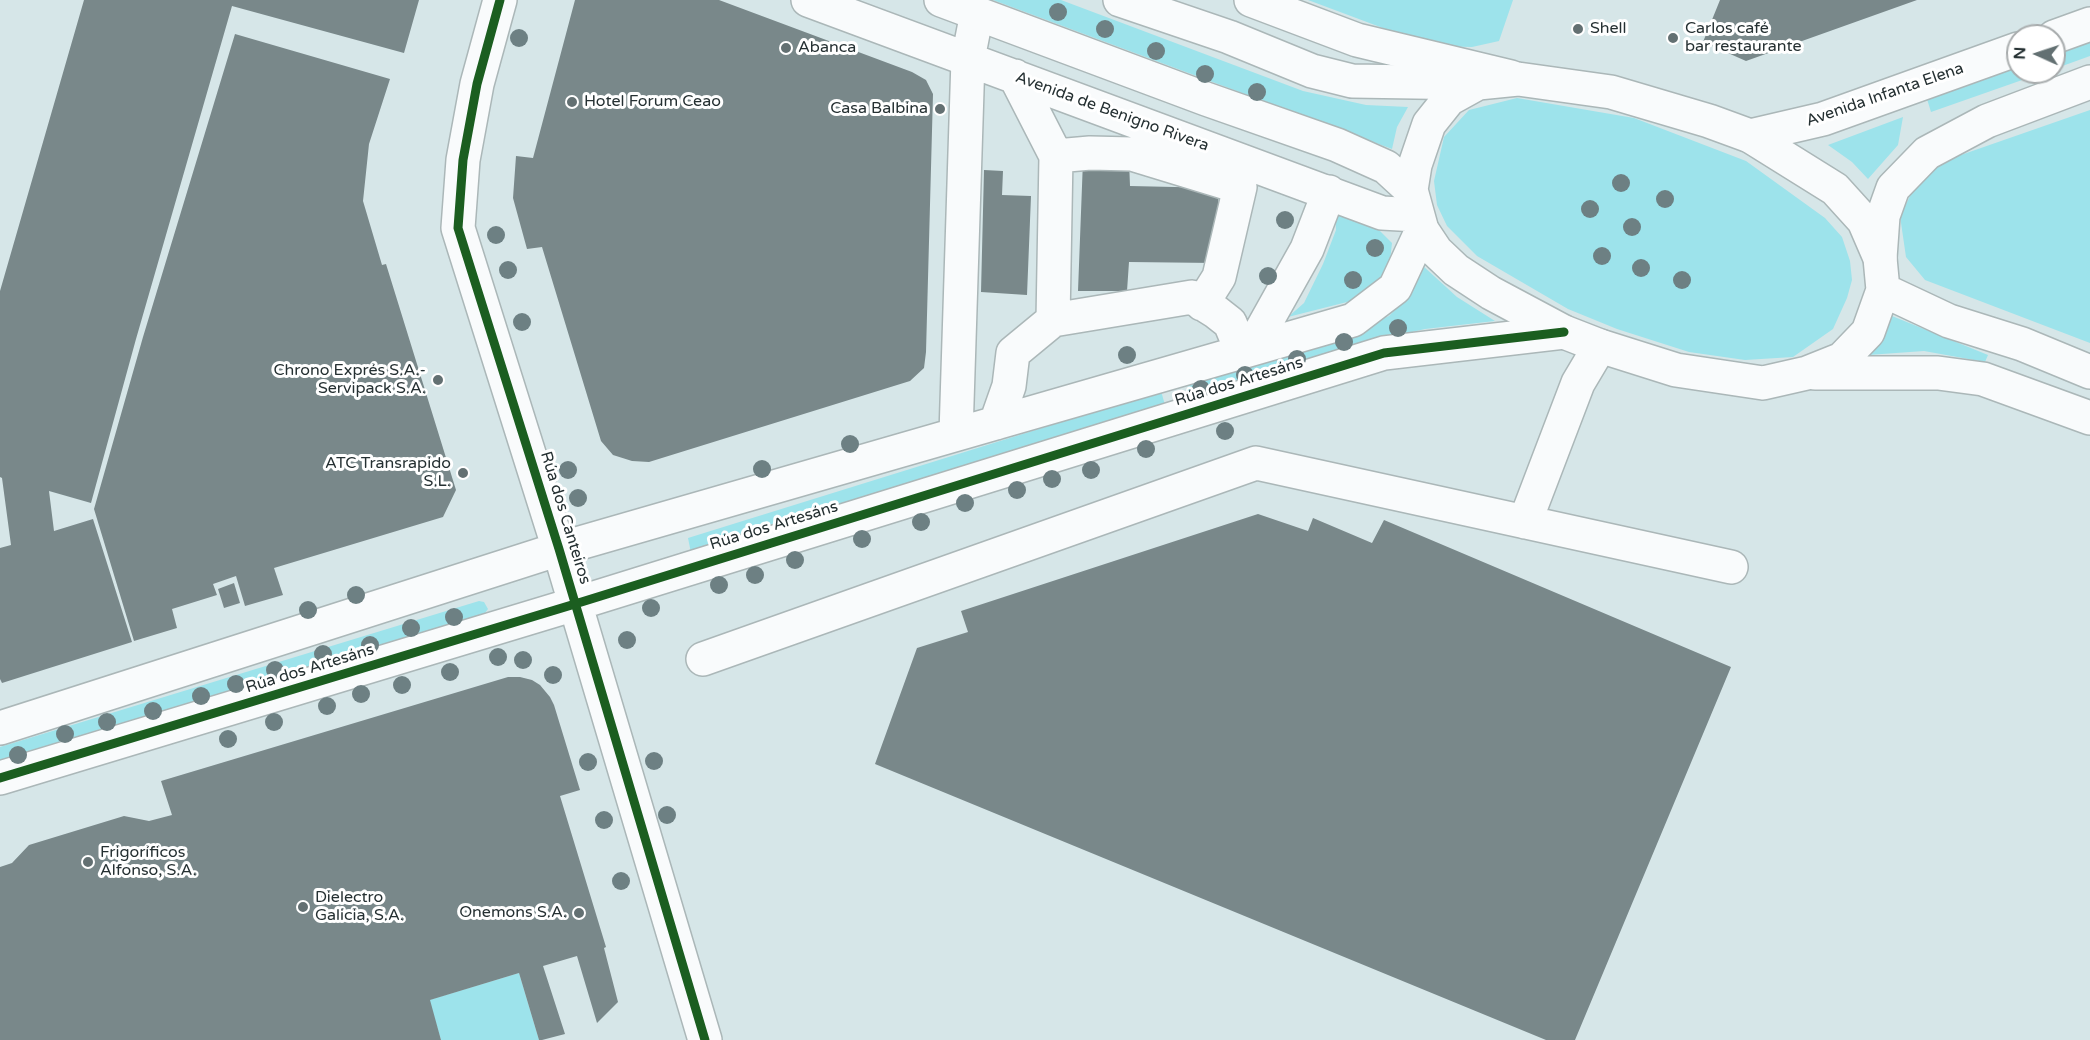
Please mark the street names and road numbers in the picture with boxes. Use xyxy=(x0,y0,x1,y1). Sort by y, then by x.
street label: Avenida Infanta Elena xyxy=(1804,59,1966,131)
street label: Avenida de Benigno Rivera xyxy=(1013,68,1211,156)
street label: Rúa dos Artesáns xyxy=(1173,353,1305,411)
street label: Rúa dos Canteiros xyxy=(536,449,594,587)
street label: Rúa dos Artesáns xyxy=(708,497,840,555)
street label: Rúa dos Artesáns xyxy=(244,640,376,698)

